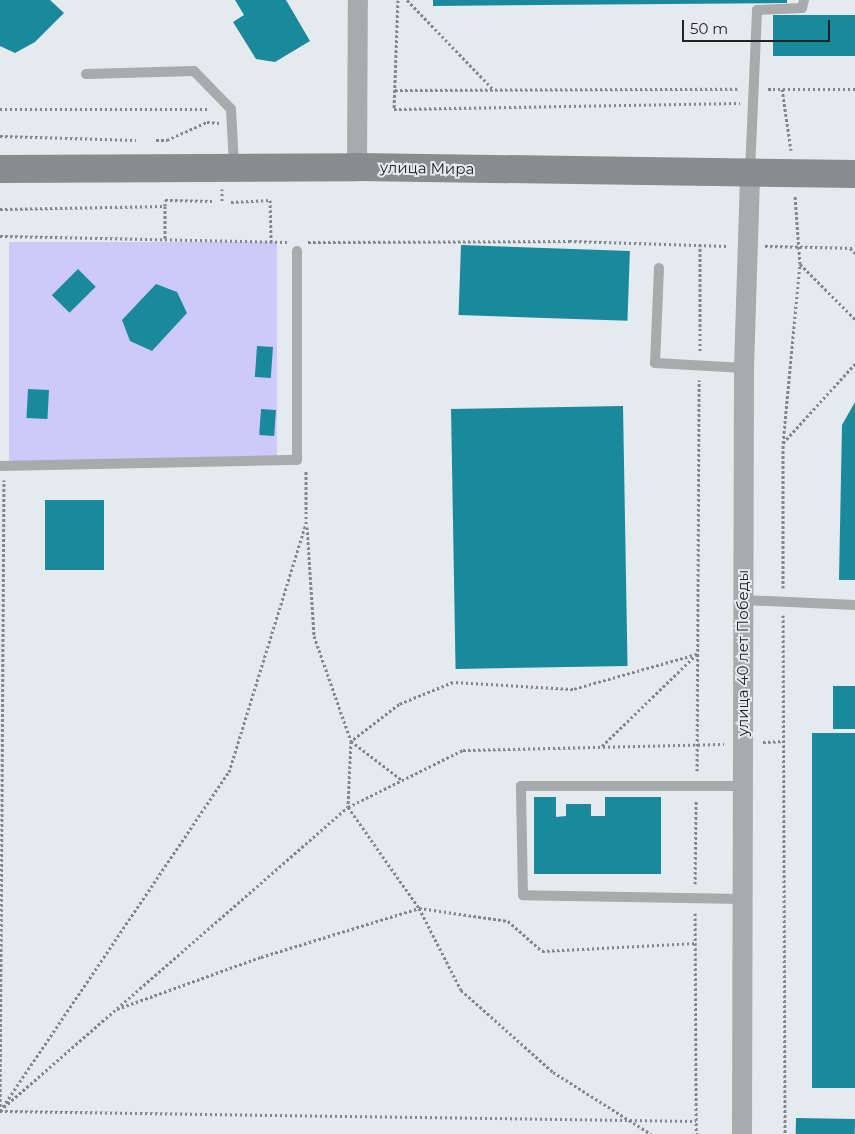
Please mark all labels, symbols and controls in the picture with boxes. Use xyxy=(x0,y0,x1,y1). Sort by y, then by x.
scale bar xyxy=(685,10,832,42)
text: 50 m xyxy=(690,19,728,38)
street label: улица Мира xyxy=(380,158,474,178)
street label: улица 40 лет Победы xyxy=(734,570,752,736)

